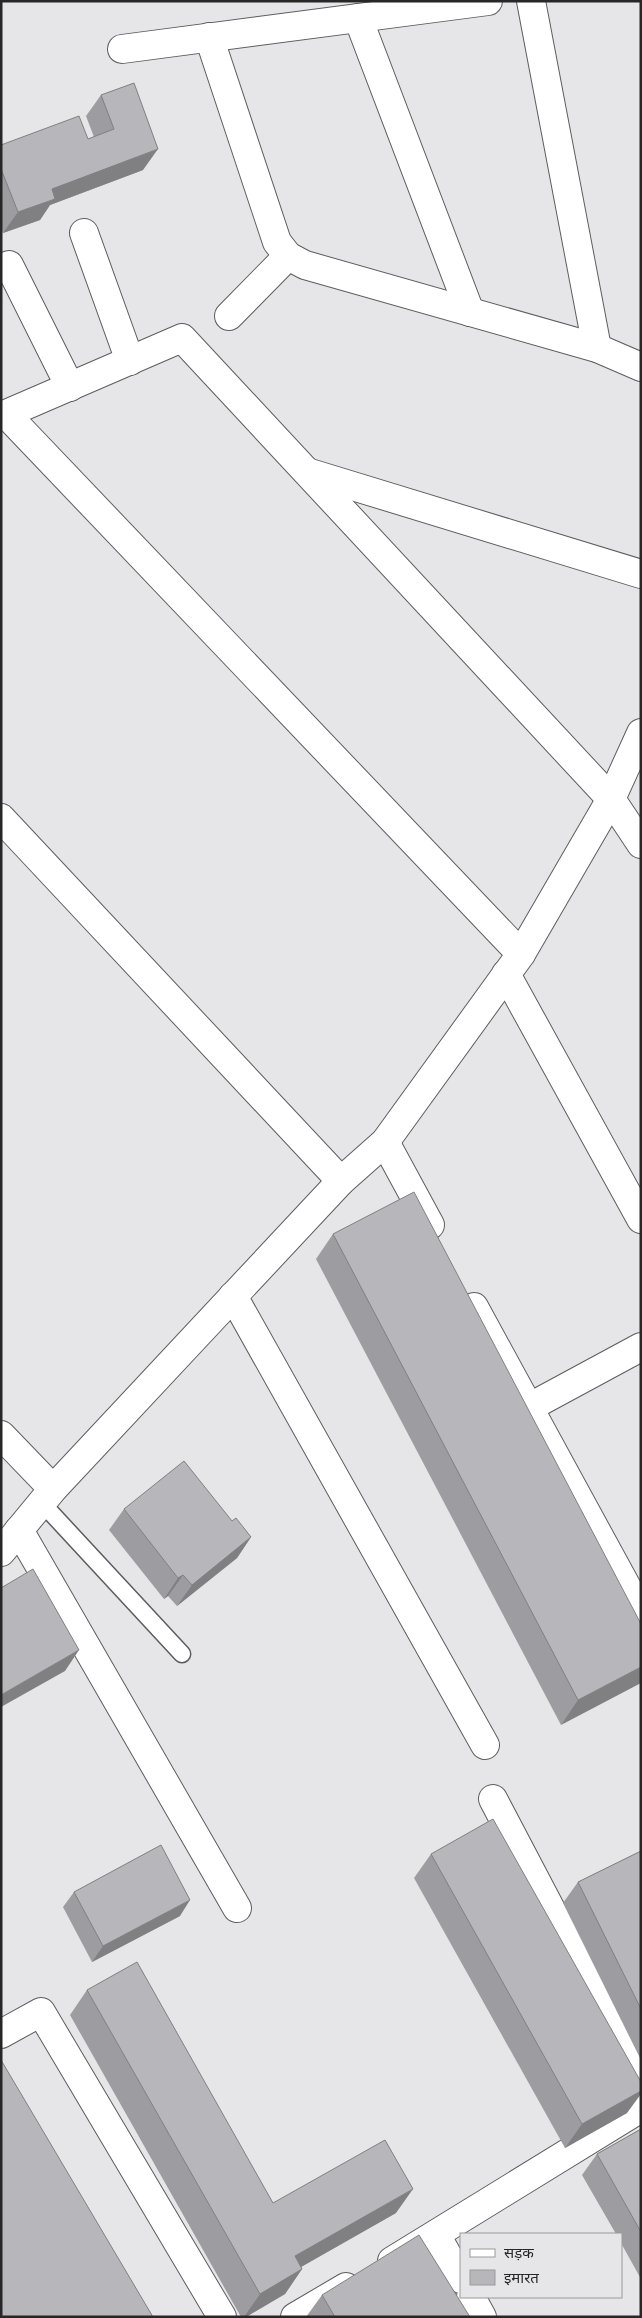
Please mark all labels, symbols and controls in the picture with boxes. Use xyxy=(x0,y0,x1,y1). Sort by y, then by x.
legend xyxy=(460,2233,622,2298)
text: सड़क xyxy=(504,2243,534,2262)
text: इमारत xyxy=(504,2268,539,2287)

